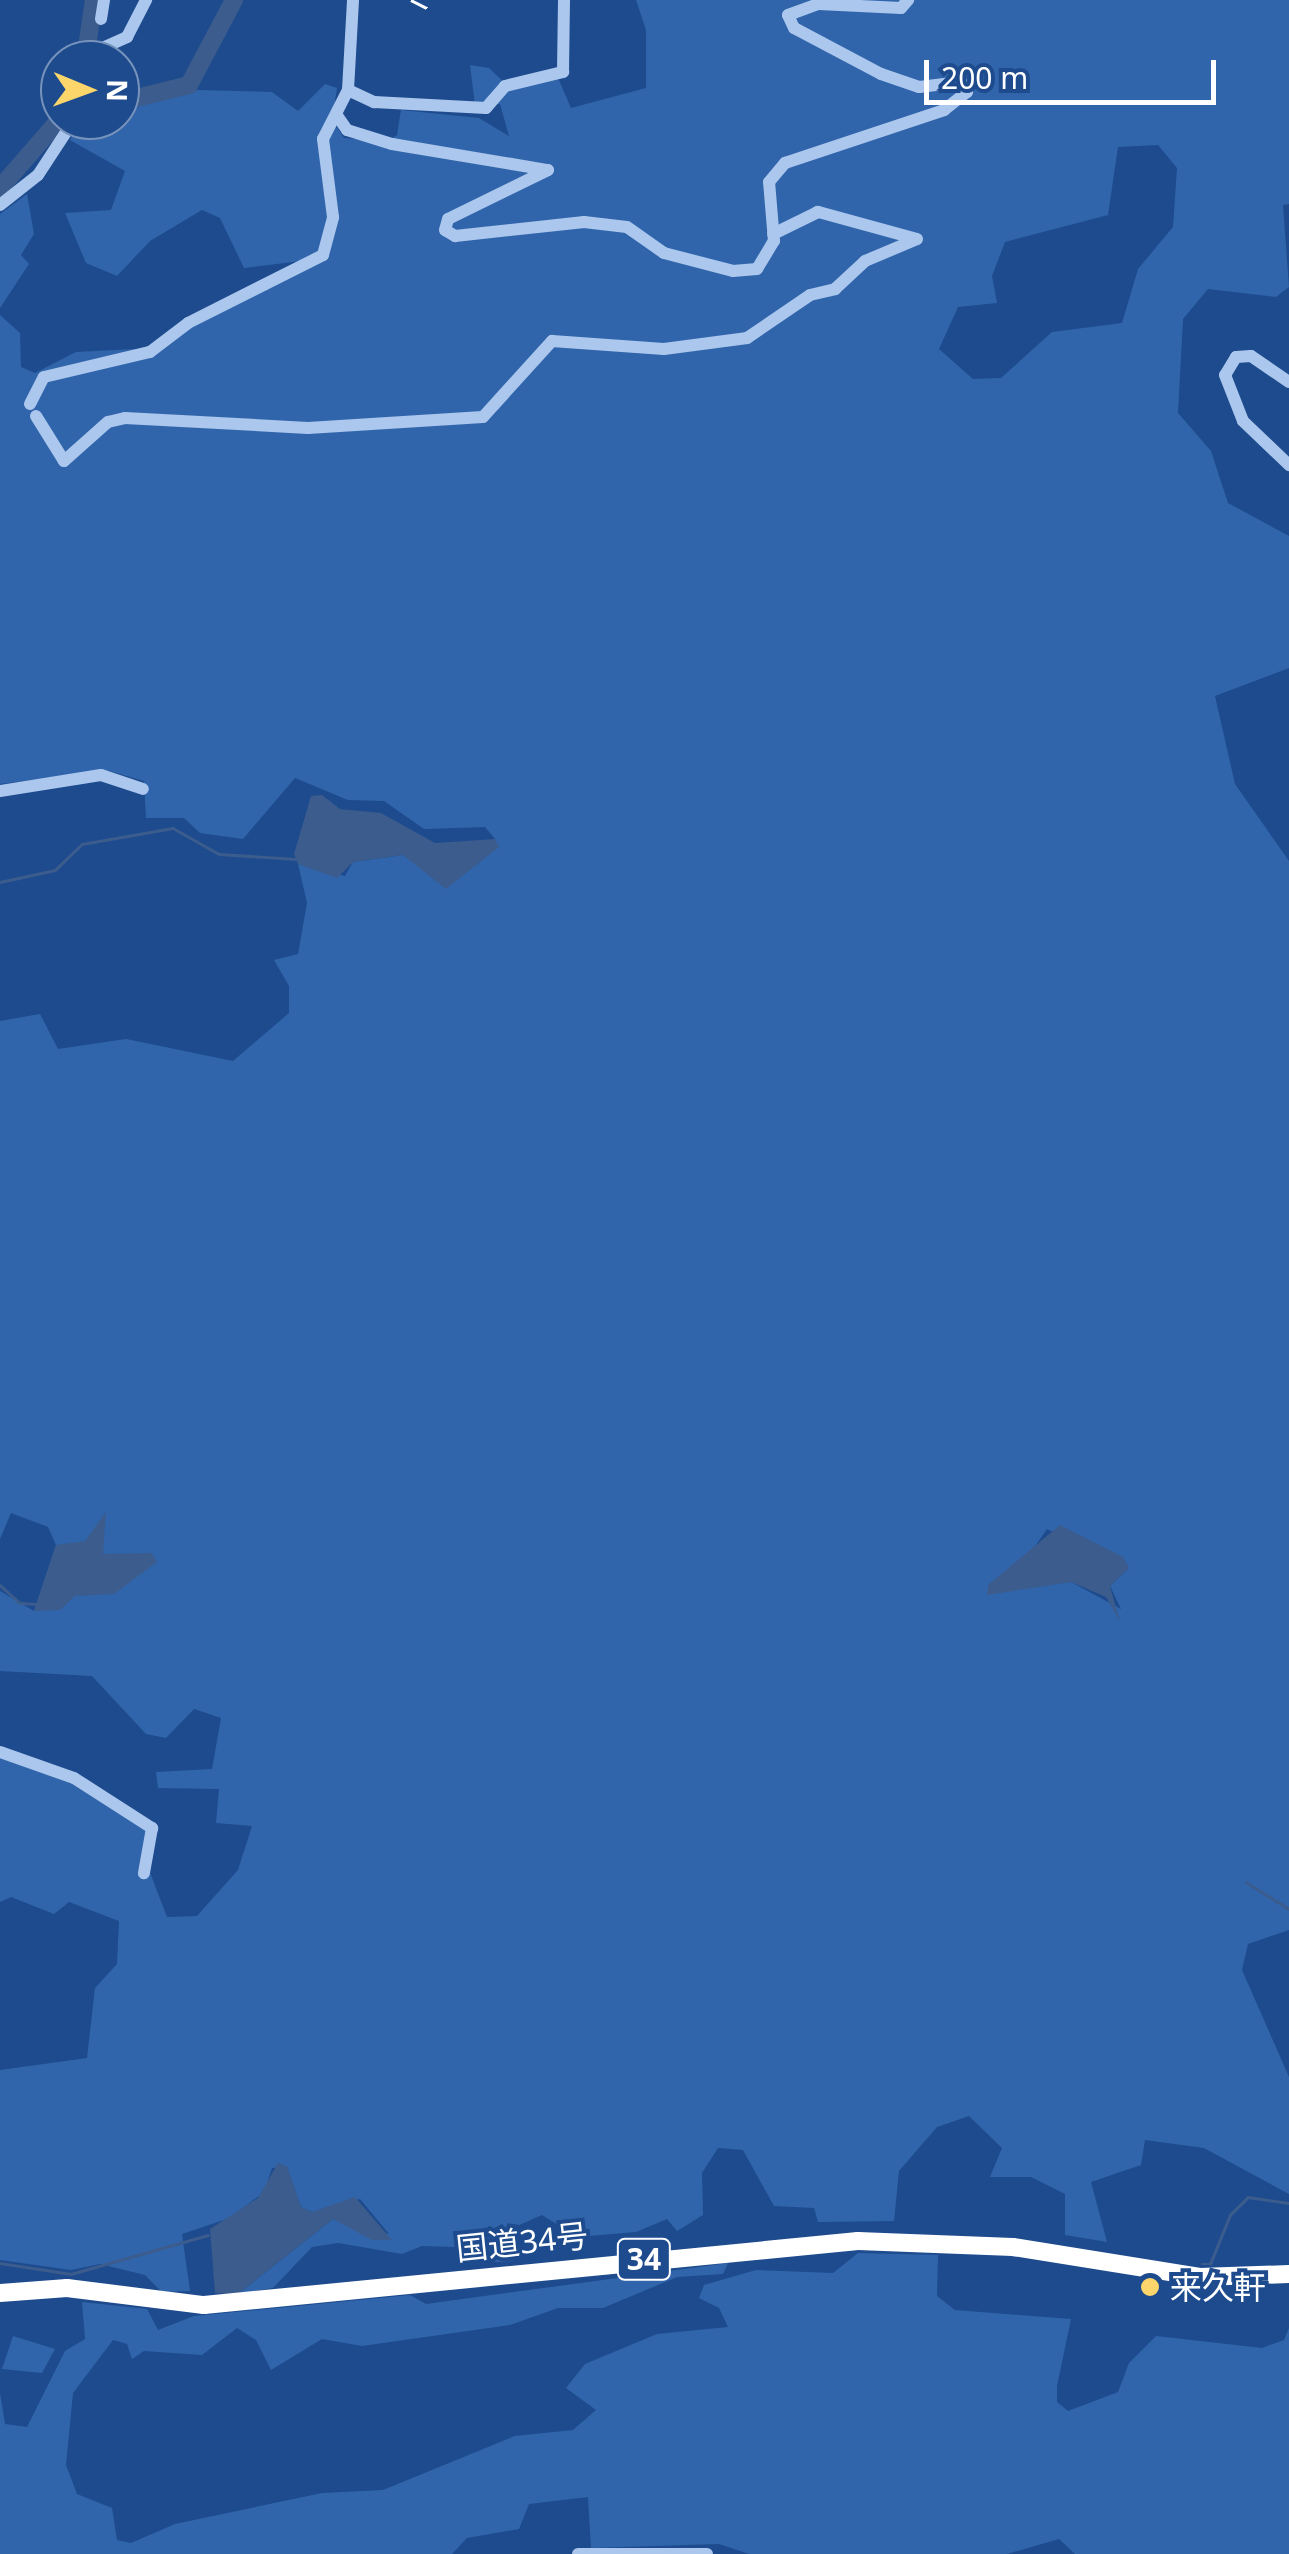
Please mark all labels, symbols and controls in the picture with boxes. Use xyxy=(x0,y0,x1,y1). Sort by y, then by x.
north arrow xyxy=(40,40,140,140)
scale bar xyxy=(929,40,1222,102)
text: 200 m xyxy=(941,57,1028,98)
text: N xyxy=(99,79,137,102)
street label: 国道34号 xyxy=(454,2216,590,2268)
road number: 34 xyxy=(616,2234,672,2284)
place label: 来久軒 xyxy=(1170,2268,1266,2306)
marker: 来久軒 xyxy=(1139,2276,1161,2298)

